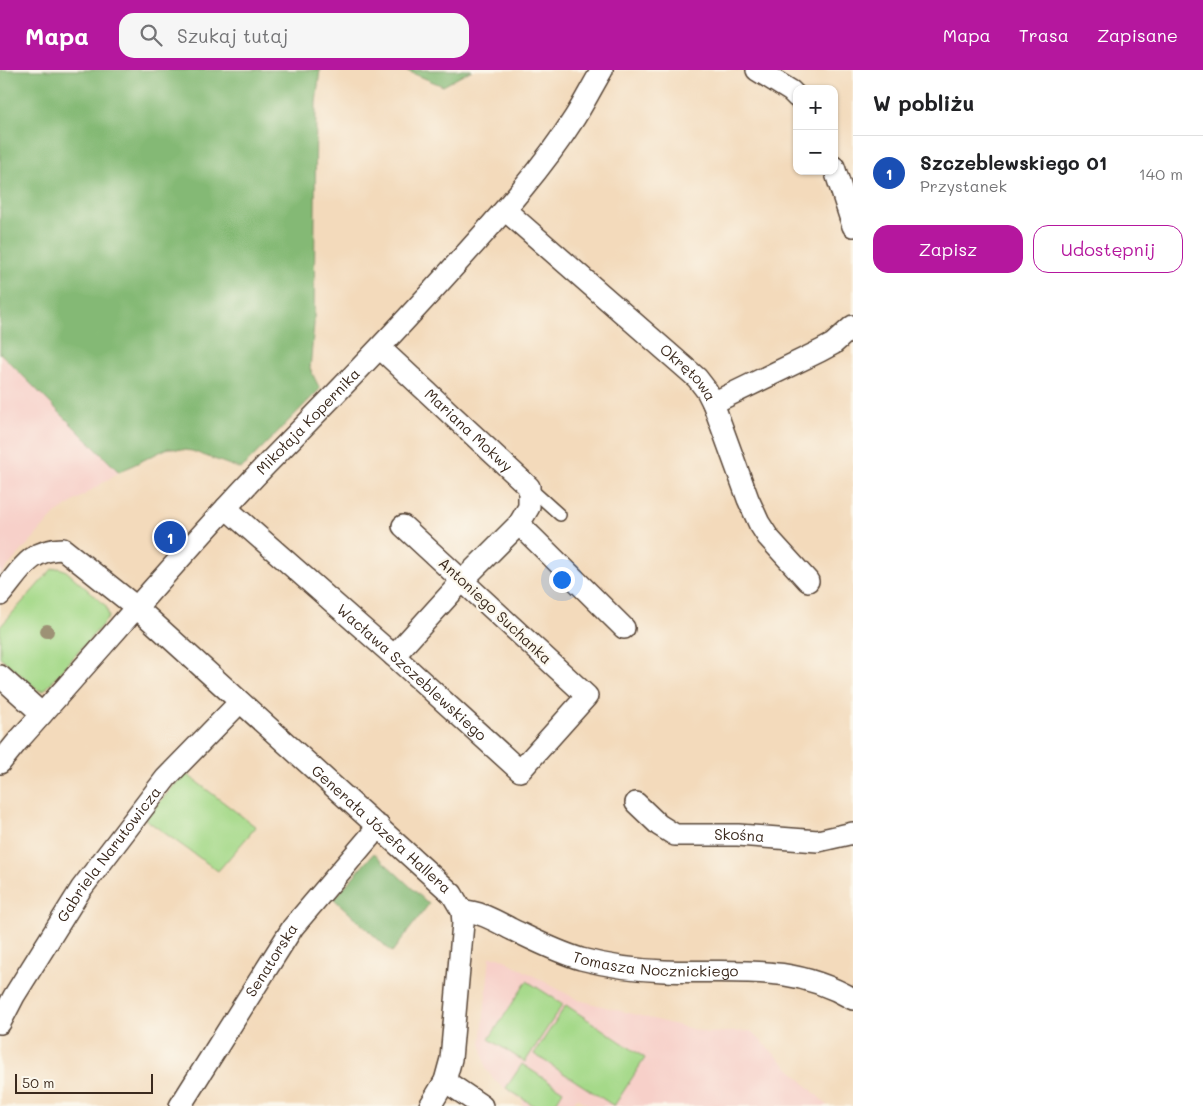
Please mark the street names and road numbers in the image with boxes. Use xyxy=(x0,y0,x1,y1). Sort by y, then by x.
street label: Okrętowa xyxy=(656,339,721,404)
street label: Mikołaja Kopernika xyxy=(251,363,364,478)
street label: Mariana Mokwy xyxy=(421,384,518,476)
street label: Antoniego Suchanka xyxy=(435,553,557,668)
street label: Wacława Szczeblewskiego xyxy=(333,599,491,745)
street label: Generała Józefa Hallera xyxy=(308,760,456,898)
street label: Gabriela Narutowicza xyxy=(52,782,165,926)
street label: Skośna xyxy=(714,824,765,846)
street label: Senatorska xyxy=(240,920,302,1000)
street label: Tomasza Nocznickiego xyxy=(570,946,739,981)

